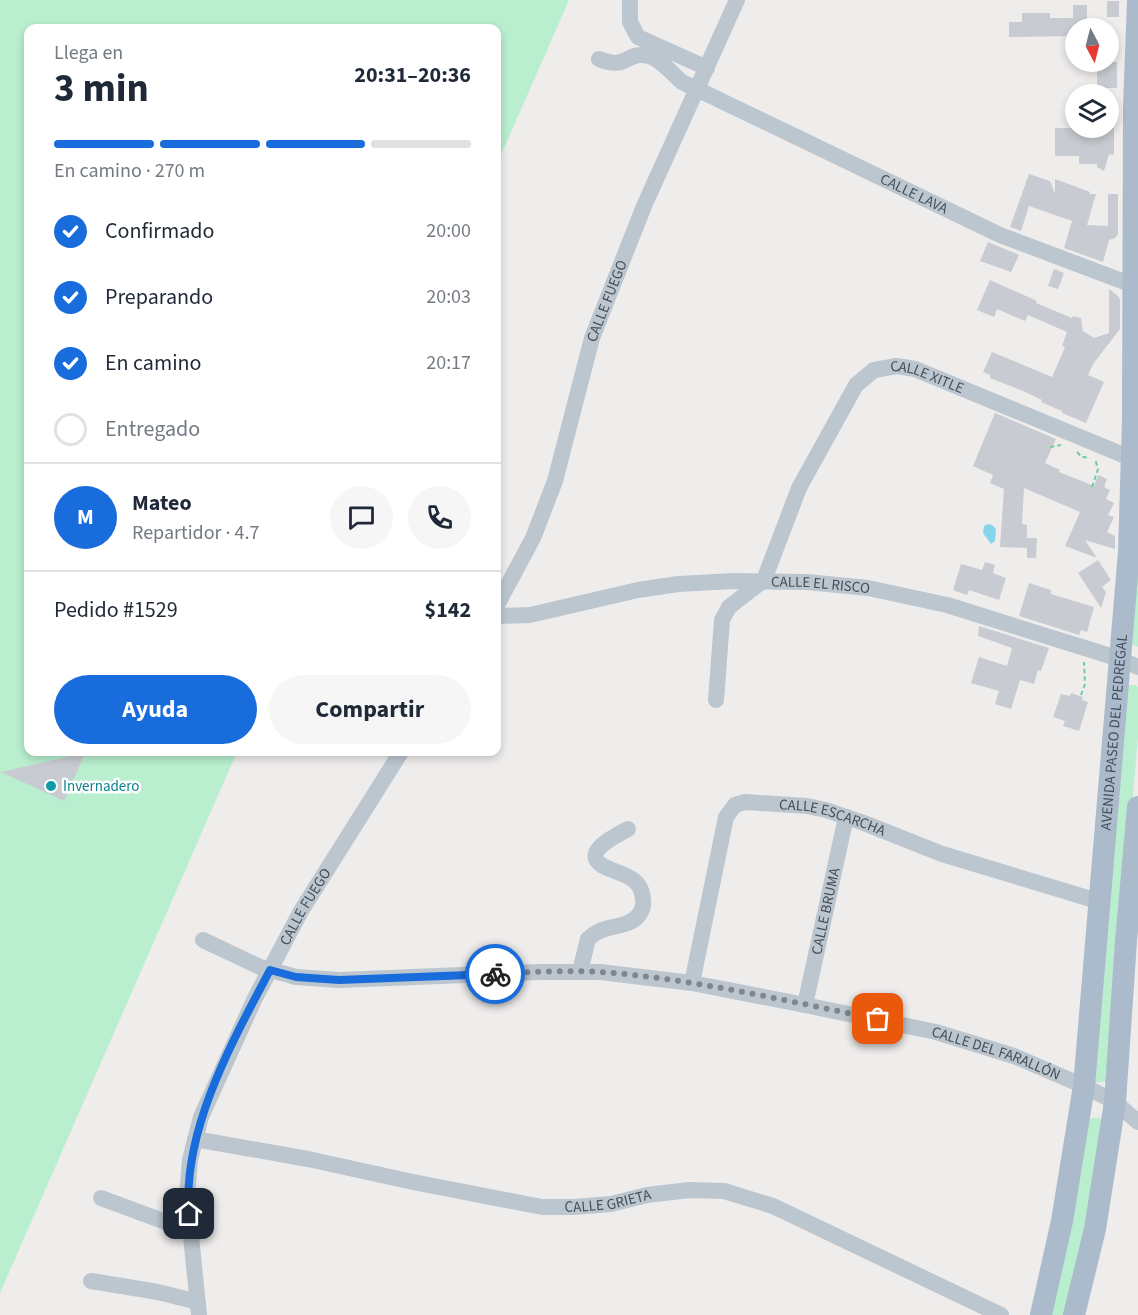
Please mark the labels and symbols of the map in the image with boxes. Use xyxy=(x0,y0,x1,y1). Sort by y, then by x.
north arrow xyxy=(1065,18,1119,72)
street label: CALLE LAVA xyxy=(876,169,952,220)
street label: CALLE FUEGO xyxy=(581,257,633,345)
street label: CALLE XITLE xyxy=(889,356,967,399)
street label: CALLE EL RISCO xyxy=(771,572,871,599)
street label: AVENIDA PASEO DEL PEDREGAL xyxy=(1096,634,1133,831)
place label: Invernadero xyxy=(63,776,139,797)
marker: Invernadero xyxy=(44,779,58,793)
street label: CALLE ESCARCHA xyxy=(778,794,889,842)
street label: CALLE FUEGO xyxy=(275,864,336,949)
street label: CALLE BRUMA xyxy=(806,865,846,957)
courier xyxy=(465,944,525,1004)
pin xyxy=(852,993,903,1044)
street label: CALLE DEL FARALLÓN xyxy=(929,1021,1064,1086)
street label: CALLE GRIETA xyxy=(565,1184,654,1218)
pin xyxy=(163,1188,214,1239)

